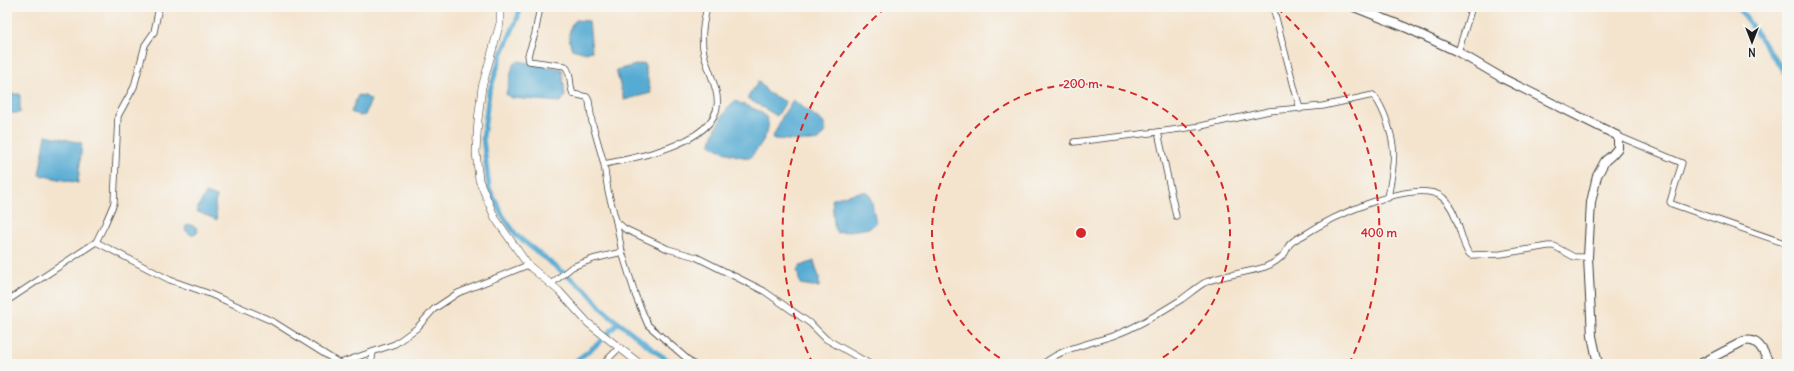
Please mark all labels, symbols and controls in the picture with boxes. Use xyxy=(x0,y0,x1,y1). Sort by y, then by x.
north arrow xyxy=(1732,22,1772,62)
text: N xyxy=(1748,45,1756,59)
text: 200 m xyxy=(1063,76,1099,91)
text: 400 m xyxy=(1361,225,1398,240)
centre of rings xyxy=(1074,226,1088,240)

